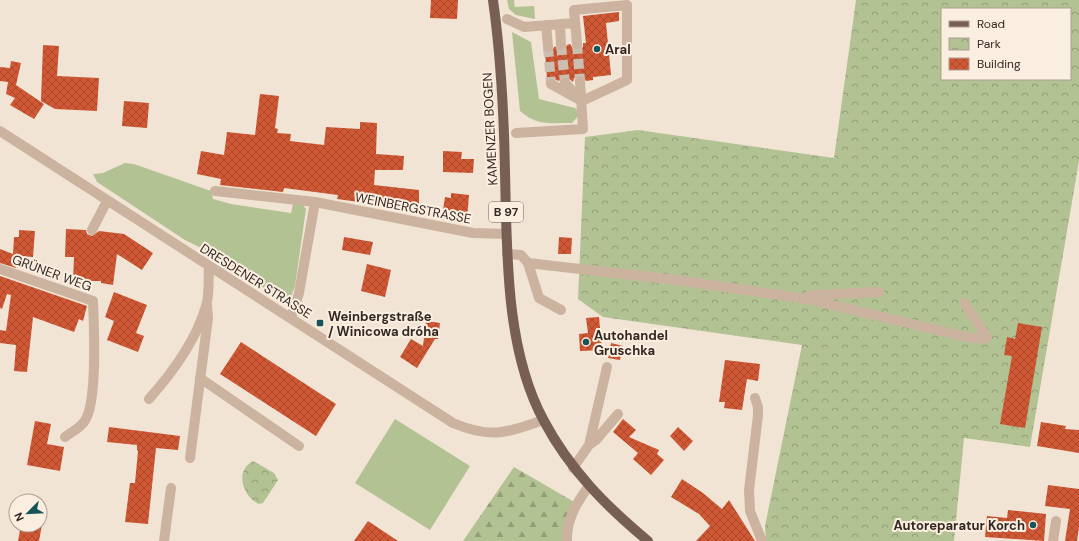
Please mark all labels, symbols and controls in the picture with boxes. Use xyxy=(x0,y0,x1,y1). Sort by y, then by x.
legend xyxy=(941,8,1071,80)
text: Road xyxy=(977,16,1005,32)
text: Park xyxy=(977,36,1001,52)
place label: Aral xyxy=(605,41,631,58)
marker: Aral xyxy=(592,44,602,54)
text: Building xyxy=(977,56,1021,72)
street label: KAMENZER BOGEN xyxy=(479,72,501,186)
street label: WEINBERGSTRASSE xyxy=(353,188,473,228)
road number: B 97 xyxy=(489,202,523,222)
street label: DRESDENER STRASSE xyxy=(197,240,315,322)
street label: GRÜNER WEG xyxy=(10,251,94,295)
place label: Weinbergstraße / Winicowa dróha xyxy=(328,308,439,340)
marker: Weinbergstraße / Winicowa dróha xyxy=(315,318,325,328)
place label: Autohandel Gruschka xyxy=(594,327,668,359)
marker: Autohandel Gruschka xyxy=(581,337,591,347)
north arrow xyxy=(8,493,48,533)
text: N xyxy=(11,511,27,524)
place label: Autoreparatur Korch xyxy=(893,517,1025,534)
marker: Autoreparatur Korch xyxy=(1028,520,1038,530)

